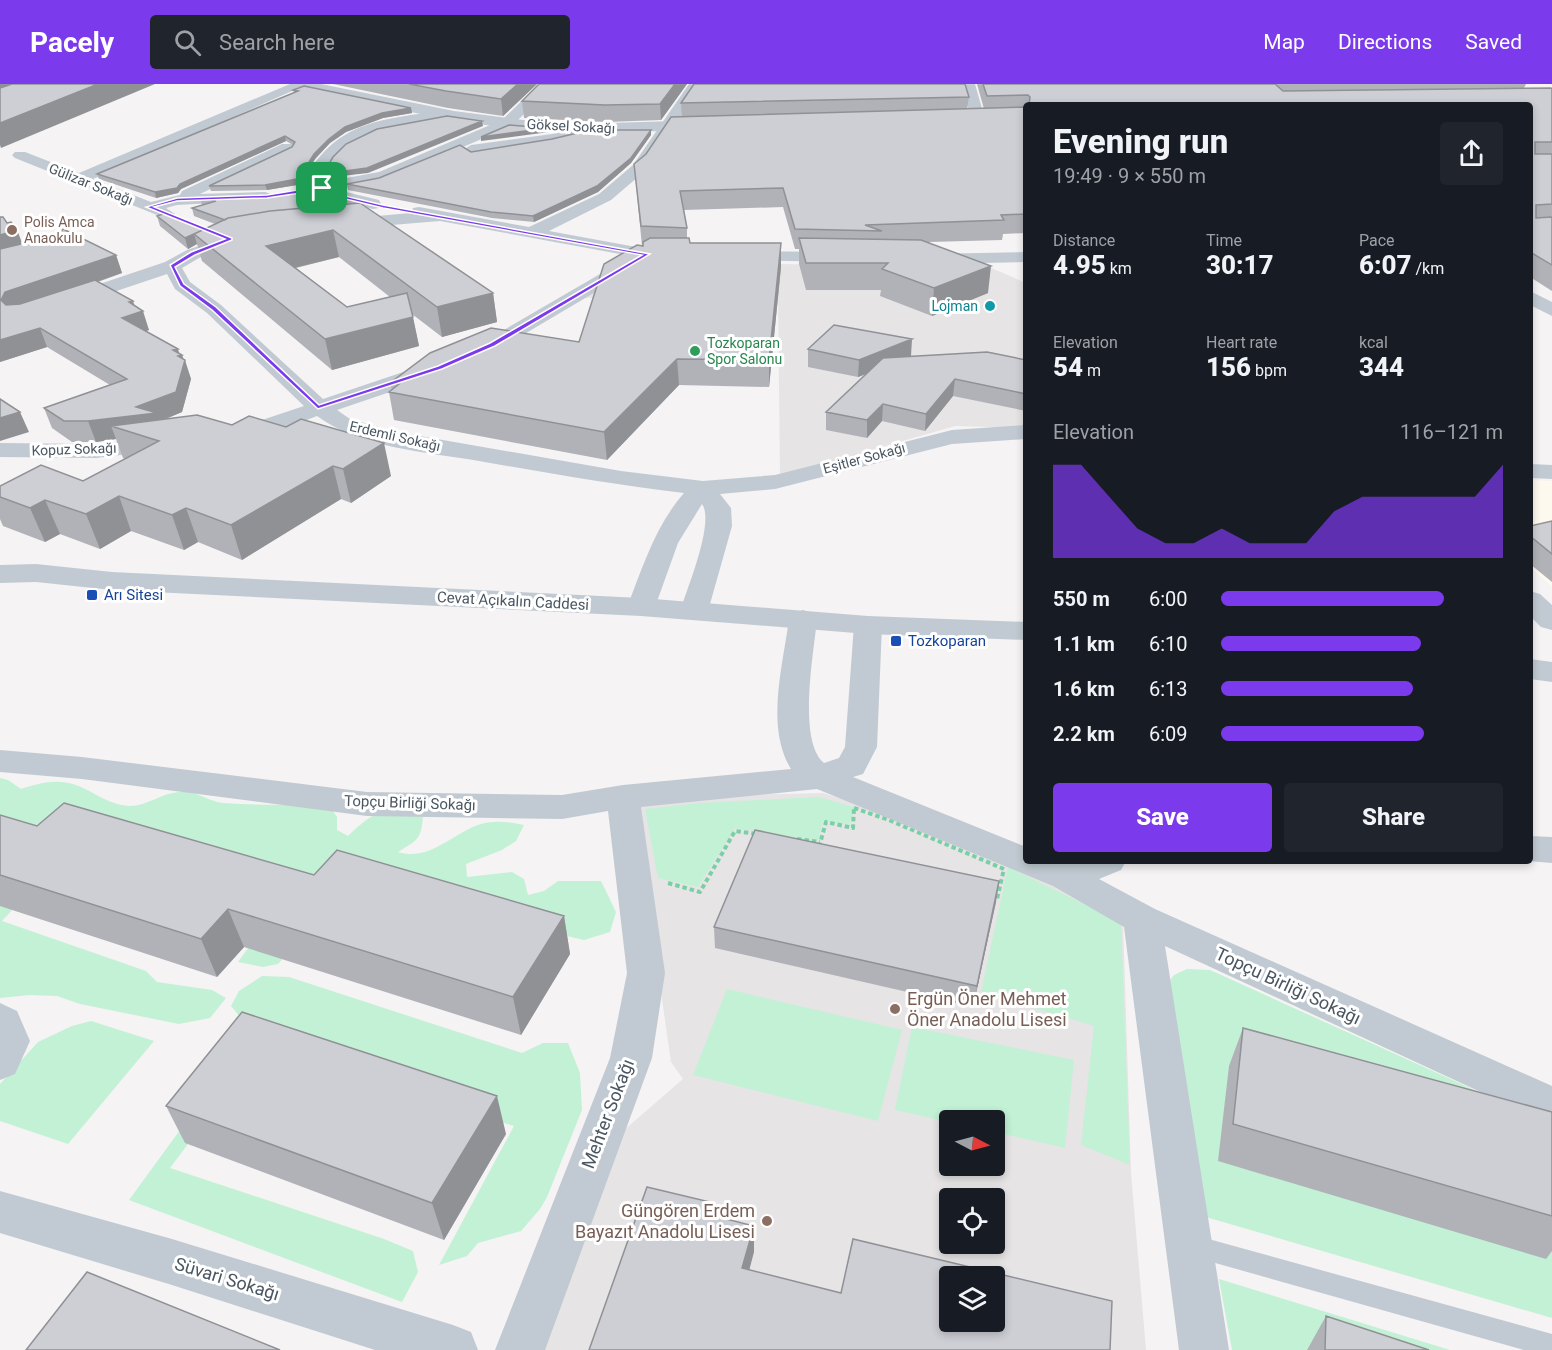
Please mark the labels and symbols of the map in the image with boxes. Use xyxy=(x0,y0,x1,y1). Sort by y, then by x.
street label: Göksel Sokağı xyxy=(526,116,616,136)
street label: Gülizar Sokağı xyxy=(47,160,135,208)
pin xyxy=(296,162,347,213)
place label: Polis Amca Anaokulu xyxy=(24,214,95,246)
marker: Polis Amca Anaokulu xyxy=(5,223,19,237)
place label: Lojman xyxy=(932,298,978,314)
marker: Lojman xyxy=(983,299,997,313)
place label: Tozkoparan Spor Salonu xyxy=(707,335,782,367)
marker: Tozkoparan Spor Salonu xyxy=(688,344,702,358)
street label: Erdemli Sokağı xyxy=(348,418,442,454)
street label: Eşitler Sokağı xyxy=(821,439,907,477)
street label: Kopuz Sokağı xyxy=(31,440,117,458)
place label: Arı Sitesi xyxy=(104,586,163,604)
marker: Arı Sitesi xyxy=(85,588,99,602)
street label: Cevat Açıkalın Caddesi xyxy=(437,588,589,614)
place label: Tozkoparan xyxy=(908,632,986,650)
marker: Tozkoparan xyxy=(889,634,903,648)
street label: Topçu Birliği Sokağı xyxy=(344,792,476,814)
street label: Topçu Birliği Sokağı xyxy=(1212,943,1364,1028)
place label: Ergün Öner Mehmet Öner Anadolu Lisesi xyxy=(907,988,1067,1030)
marker: Ergün Öner Mehmet Öner Anadolu Lisesi xyxy=(888,1002,902,1016)
street label: Mehter Sokağı xyxy=(577,1056,638,1172)
north arrow xyxy=(939,1110,1005,1176)
place label: Güngören Erdem Bayazıt Anadolu Lisesi xyxy=(575,1200,755,1242)
marker: Güngören Erdem Bayazıt Anadolu Lisesi xyxy=(760,1214,774,1228)
street label: Süvari Sokağı xyxy=(172,1253,282,1304)

